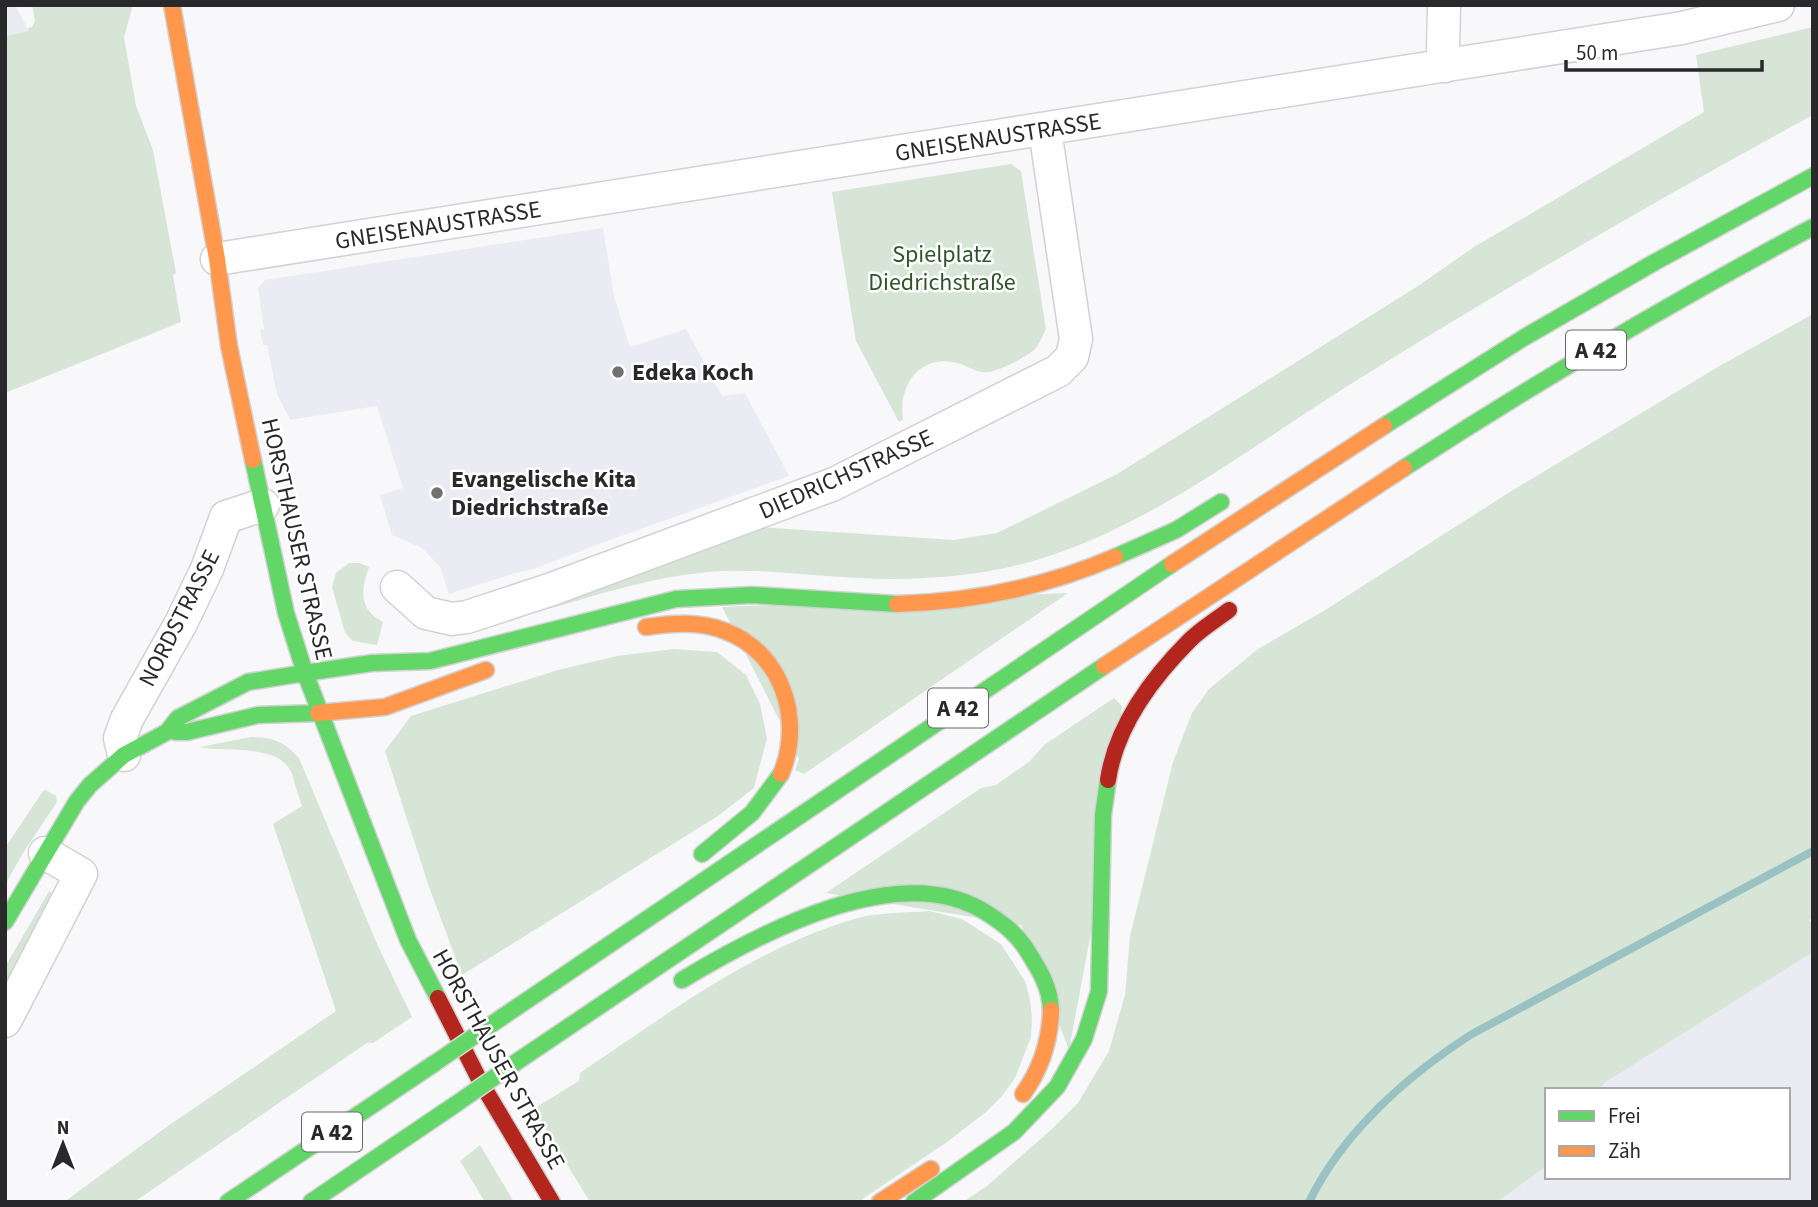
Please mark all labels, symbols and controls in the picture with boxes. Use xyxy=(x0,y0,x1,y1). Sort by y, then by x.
scale bar xyxy=(1566,28,1762,72)
text: 50 m xyxy=(1576,38,1618,68)
street label: GNEISENAUSTRASSE xyxy=(893,104,1104,171)
street label: GNEISENAUSTRASSE xyxy=(333,192,544,259)
park label: Spielplatz Diedrichstraße xyxy=(868,237,1016,300)
road number: A 42 xyxy=(1566,330,1626,370)
place label: Edeka Koch xyxy=(632,355,754,390)
marker: Edeka Koch xyxy=(610,364,626,380)
street label: HORSTHAUSER STRASSE xyxy=(252,415,341,664)
street label: DIEDRICHSTRASSE xyxy=(753,420,939,529)
place label: Evangelische Kita Diedrichstraße xyxy=(451,462,636,525)
marker: Evangelische Kita Diedrichstraße xyxy=(429,485,445,501)
street label: NORDSTRASSE xyxy=(130,544,229,693)
road number: A 42 xyxy=(928,688,988,728)
street label: HORSTHAUSER STRASSE xyxy=(423,943,574,1176)
legend xyxy=(1545,1088,1790,1179)
text: Frei xyxy=(1608,1101,1641,1131)
north arrow xyxy=(28,1109,98,1179)
road number: A 42 xyxy=(302,1112,362,1152)
text: N xyxy=(57,1115,69,1142)
text: Zäh xyxy=(1608,1136,1641,1166)

